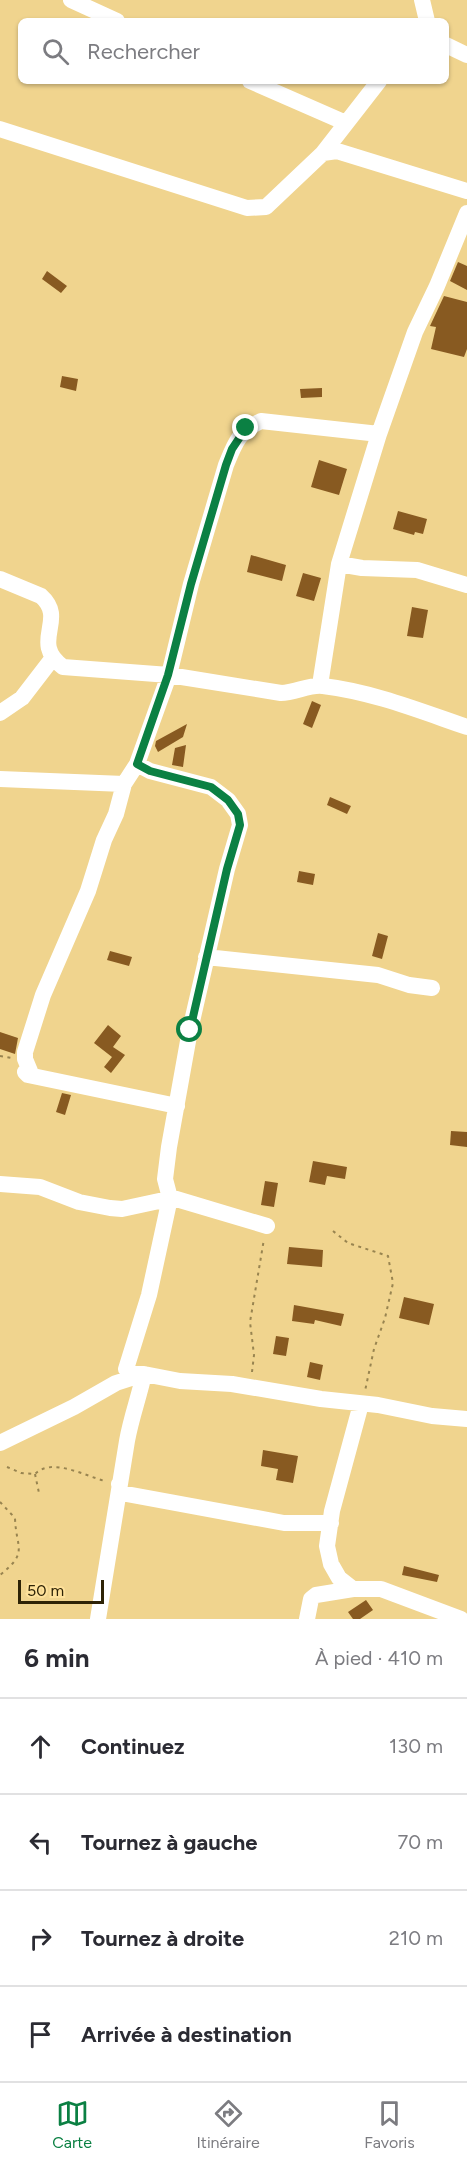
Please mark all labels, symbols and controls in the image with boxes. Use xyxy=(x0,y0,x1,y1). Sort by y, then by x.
search box xyxy=(18,18,449,84)
icon: search xyxy=(39,35,72,68)
text: Rechercher xyxy=(87,38,200,65)
route end xyxy=(232,414,258,440)
route start xyxy=(176,1016,202,1042)
scale bar xyxy=(18,1577,104,1604)
text: 50 m xyxy=(27,1581,64,1600)
text: 6 min xyxy=(24,1642,90,1674)
text: À pied · 410 m xyxy=(315,1646,443,1670)
icon: ahead xyxy=(24,1730,57,1763)
text: Continuez xyxy=(81,1733,185,1760)
text: 130 m xyxy=(389,1734,443,1758)
icon: left xyxy=(24,1826,57,1859)
text: Tournez à gauche xyxy=(81,1829,257,1856)
text: 70 m xyxy=(397,1830,443,1854)
icon: right xyxy=(24,1922,57,1955)
text: Tournez à droite xyxy=(81,1925,244,1952)
text: 210 m xyxy=(389,1926,443,1950)
icon: arrive xyxy=(24,2018,57,2051)
text: Arrivée à destination xyxy=(81,2021,292,2048)
tab: Carte xyxy=(52,2097,92,2152)
tab: Itinéraire xyxy=(197,2097,260,2152)
tab: Favoris xyxy=(364,2097,415,2152)

